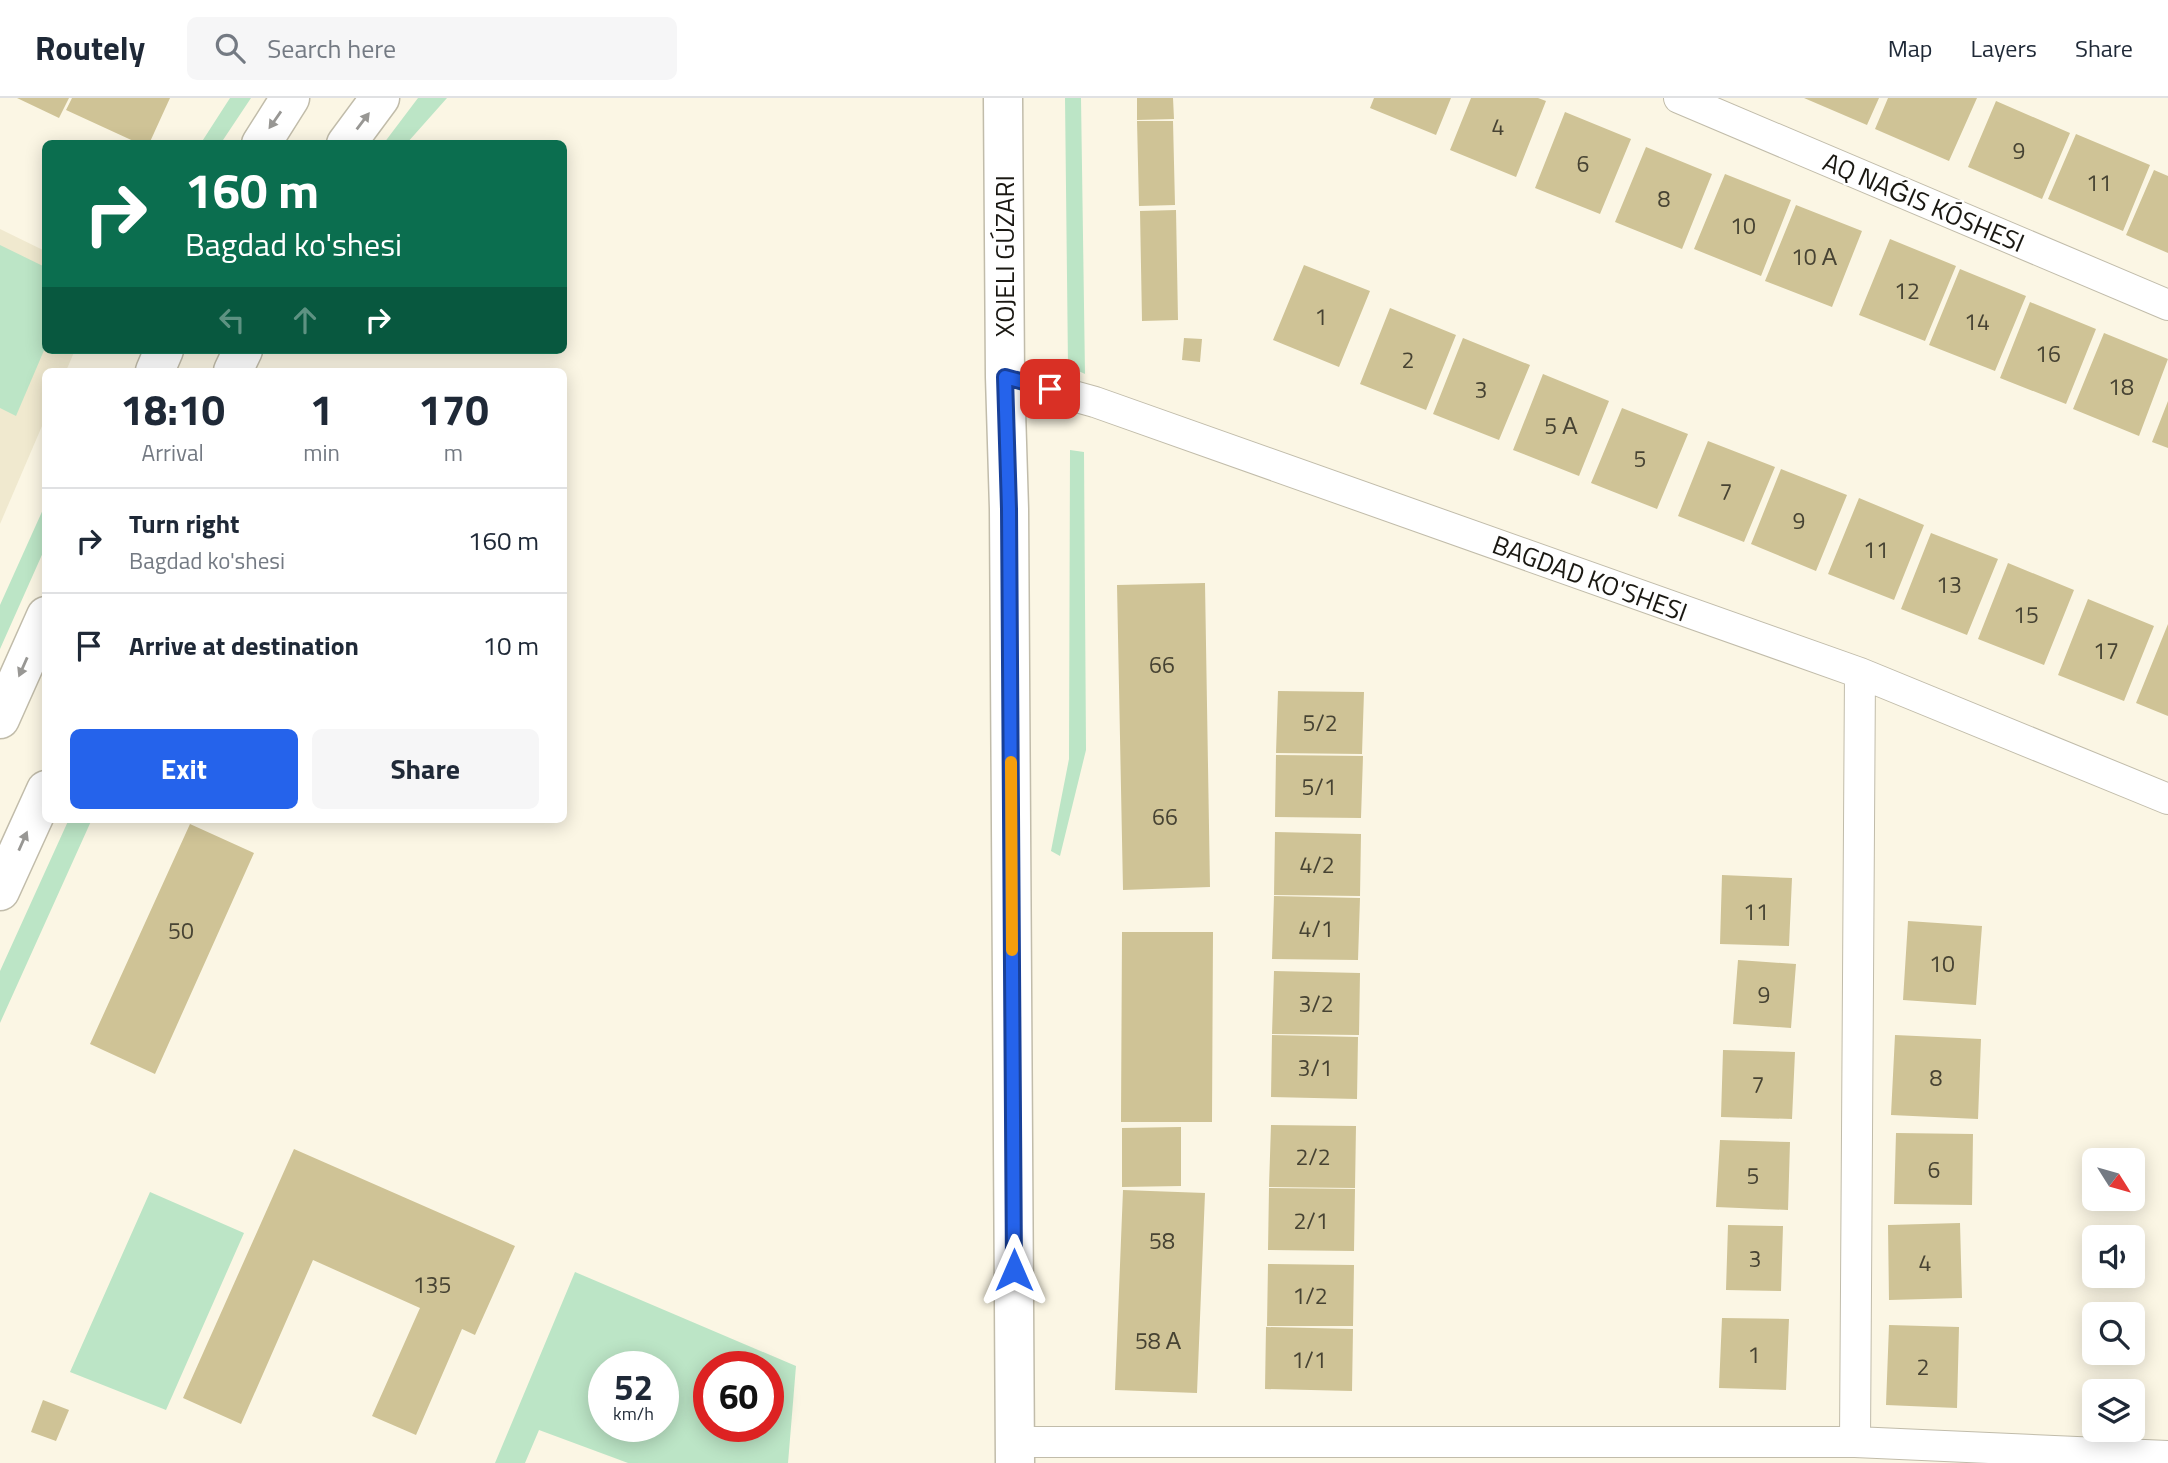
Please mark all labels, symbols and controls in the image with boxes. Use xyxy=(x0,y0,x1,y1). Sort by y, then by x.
search box xyxy=(187,17,677,80)
text: Routely xyxy=(35,23,145,73)
icon: search xyxy=(211,29,249,67)
text: Search here xyxy=(267,29,396,68)
text: Map xyxy=(1888,30,1933,66)
text: Layers xyxy=(1971,30,2037,66)
text: Share xyxy=(2075,30,2133,66)
house number: 4 xyxy=(1492,109,1504,144)
one-way arrow xyxy=(268,111,282,129)
one-way arrow xyxy=(356,112,370,130)
house number: 9 xyxy=(2013,133,2025,168)
street label: AQ NAǴIS KÓSHESI xyxy=(1817,142,2031,262)
house number: 6 xyxy=(1577,146,1589,181)
text: 160 m xyxy=(185,152,319,227)
house number: 11 xyxy=(2086,165,2112,200)
icon: right xyxy=(70,168,161,259)
street label: XOJELI GÚZARI xyxy=(985,175,1024,337)
house number: 8 xyxy=(1658,181,1671,216)
house number: 10 xyxy=(1730,208,1756,243)
text: Bagdad ko'shesi xyxy=(185,220,402,268)
house number: 10 А xyxy=(1791,239,1838,274)
house number: 12 xyxy=(1894,273,1920,308)
house number: 1 xyxy=(1315,299,1327,334)
icon: left xyxy=(213,301,251,339)
icon: ahead xyxy=(286,301,324,339)
icon: right xyxy=(359,301,397,339)
house number: 14 xyxy=(1964,304,1990,339)
house number: 16 xyxy=(2035,336,2061,371)
house number: 2 xyxy=(1402,342,1414,377)
pin xyxy=(1020,359,1080,419)
house number: 18 xyxy=(2108,369,2134,404)
icon: arrive xyxy=(1031,370,1069,408)
house number: 3 xyxy=(1475,372,1487,407)
text: 18:10 xyxy=(120,377,225,441)
text: 1 xyxy=(310,377,333,441)
text: 170 xyxy=(418,377,489,441)
house number: 5 А xyxy=(1544,408,1578,443)
text: Arrival xyxy=(141,435,204,470)
text: min xyxy=(303,435,340,470)
text: m xyxy=(444,435,463,470)
house number: 5 xyxy=(1634,441,1646,476)
house number: 7 xyxy=(1720,474,1732,509)
house number: 9 xyxy=(1793,503,1805,538)
text: Turn right xyxy=(129,504,240,543)
text: 160 m xyxy=(468,521,539,560)
icon: right xyxy=(70,522,108,560)
street label: BAGDAD KO'SHESI xyxy=(1487,525,1693,631)
house number: 11 xyxy=(1863,532,1889,567)
text: Bagdad ko'shesi xyxy=(129,543,285,578)
house number: 13 xyxy=(1936,567,1962,602)
house number: 15 xyxy=(2013,597,2039,632)
text: Arrive at destination xyxy=(129,626,359,665)
text: 10 m xyxy=(482,626,539,665)
icon: arrive xyxy=(70,627,108,665)
house number: 17 xyxy=(2093,633,2119,668)
house number: 66 xyxy=(1149,647,1175,682)
one-way arrow xyxy=(17,657,28,678)
house number: 5/2 xyxy=(1302,705,1338,740)
button: Exit xyxy=(70,729,298,809)
button: Share xyxy=(312,729,539,809)
house number: 5/1 xyxy=(1301,769,1337,804)
house number: 66 xyxy=(1152,799,1178,834)
one-way arrow xyxy=(18,830,29,851)
house number: 4/2 xyxy=(1299,847,1335,882)
house number: 11 xyxy=(1743,894,1769,929)
house number: 4/1 xyxy=(1298,911,1334,946)
house number: 50 xyxy=(168,913,194,948)
house number: 10 xyxy=(1929,946,1955,981)
house number: 9 xyxy=(1758,977,1770,1012)
house number: 3/2 xyxy=(1298,986,1334,1021)
house number: 3/1 xyxy=(1297,1050,1333,1085)
house number: 8 xyxy=(1930,1060,1943,1095)
house number: 7 xyxy=(1752,1067,1764,1102)
house number: 2/2 xyxy=(1295,1139,1331,1174)
north arrow xyxy=(2082,1148,2146,1211)
map controls xyxy=(2082,1148,2145,1442)
house number: 6 xyxy=(1928,1152,1940,1187)
house number: 5 xyxy=(1747,1158,1759,1193)
house number: 2/1 xyxy=(1293,1203,1329,1238)
house number: 58 xyxy=(1149,1223,1175,1258)
button: sound xyxy=(2082,1225,2145,1288)
position arrow xyxy=(977,1233,1051,1307)
house number: 3 xyxy=(1749,1241,1761,1276)
house number: 4 xyxy=(1919,1245,1931,1280)
house number: 135 xyxy=(413,1267,451,1302)
house number: 1/2 xyxy=(1292,1278,1328,1313)
button: search xyxy=(2082,1302,2145,1365)
house number: 58 А xyxy=(1135,1323,1182,1358)
house number: 1 xyxy=(1748,1337,1760,1372)
house number: 1/1 xyxy=(1291,1342,1327,1377)
house number: 2 xyxy=(1917,1349,1929,1384)
speed limit sign: 60 xyxy=(693,1351,784,1442)
text: 52 xyxy=(614,1360,653,1414)
button: layers xyxy=(2082,1379,2145,1442)
text: km/h xyxy=(613,1400,654,1427)

